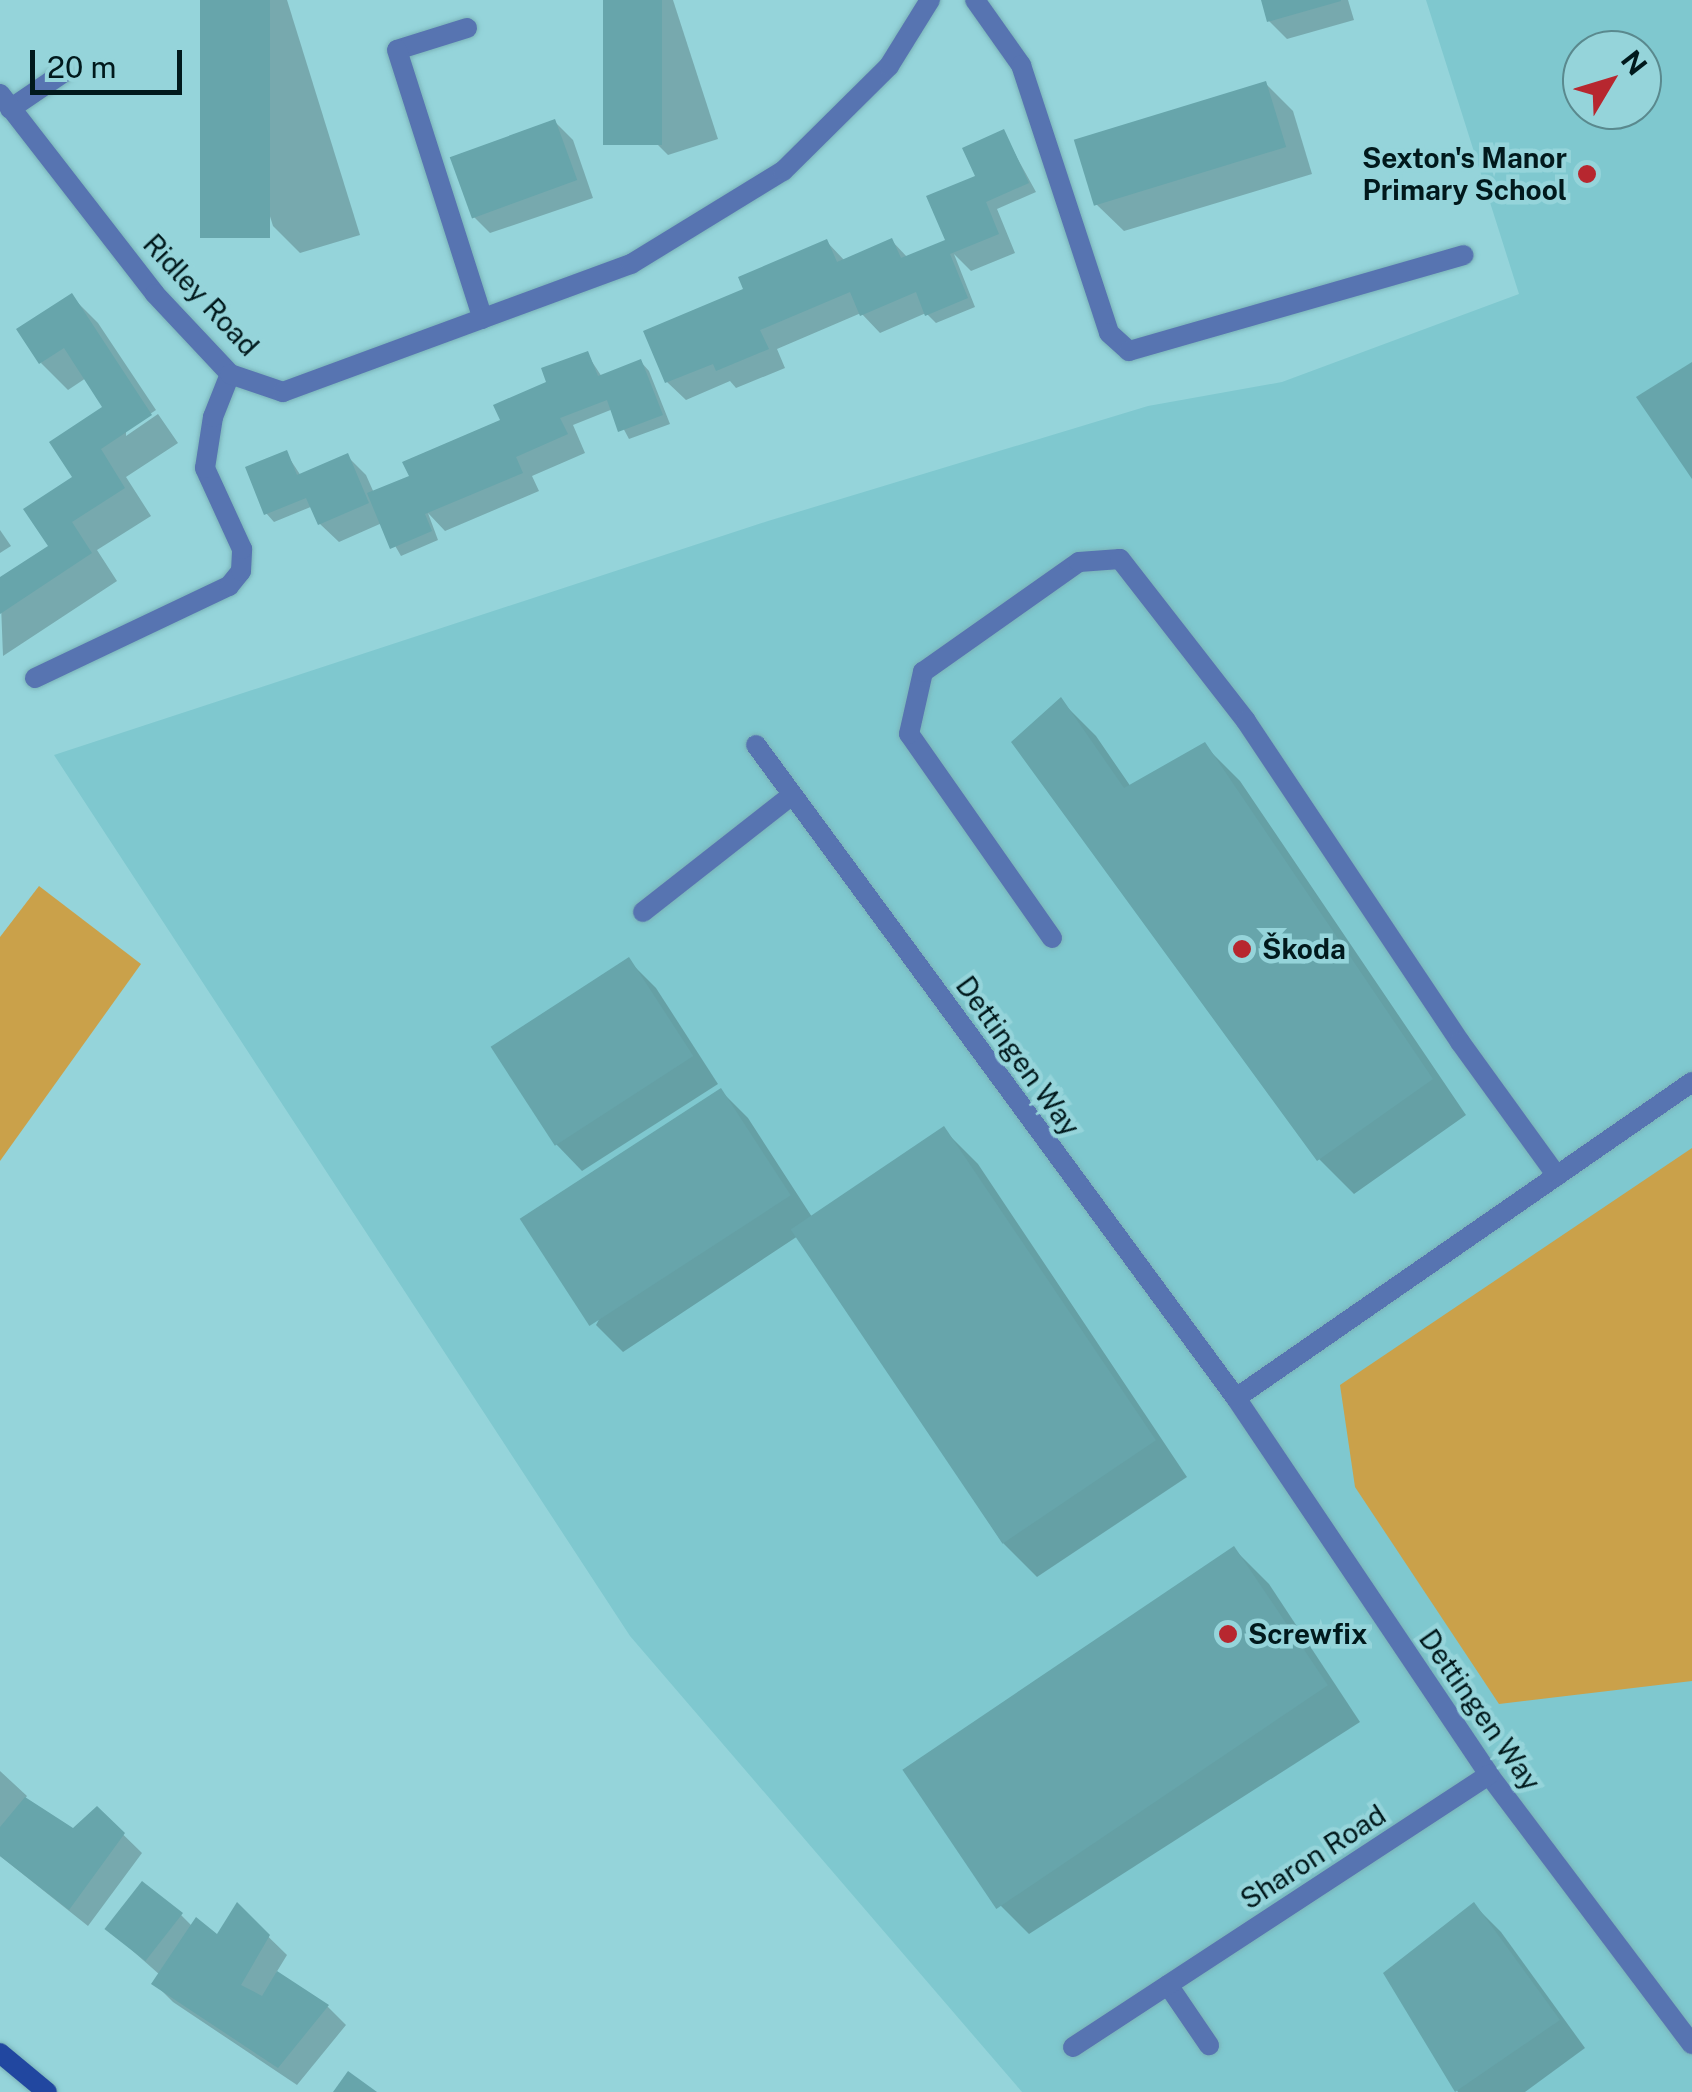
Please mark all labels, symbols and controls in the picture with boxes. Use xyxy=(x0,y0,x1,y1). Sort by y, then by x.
scale bar xyxy=(35,30,188,92)
north arrow xyxy=(1562,30,1662,130)
text: N xyxy=(1615,44,1654,81)
text: 20 m xyxy=(47,49,116,85)
place label: Sexton's Manor Primary School xyxy=(1362,141,1567,207)
marker: Sexton's Manor Primary School xyxy=(1576,163,1598,185)
street label: Ridley Road xyxy=(136,227,266,363)
place label: Škoda xyxy=(1262,932,1346,966)
marker: Škoda xyxy=(1231,938,1253,960)
street label: Dettingen Way xyxy=(949,969,1087,1143)
place label: Screwfix xyxy=(1248,1617,1367,1651)
marker: Screwfix xyxy=(1217,1623,1239,1645)
street label: Dettingen Way xyxy=(1412,1623,1548,1797)
street label: Sharon Road xyxy=(1234,1798,1392,1916)

